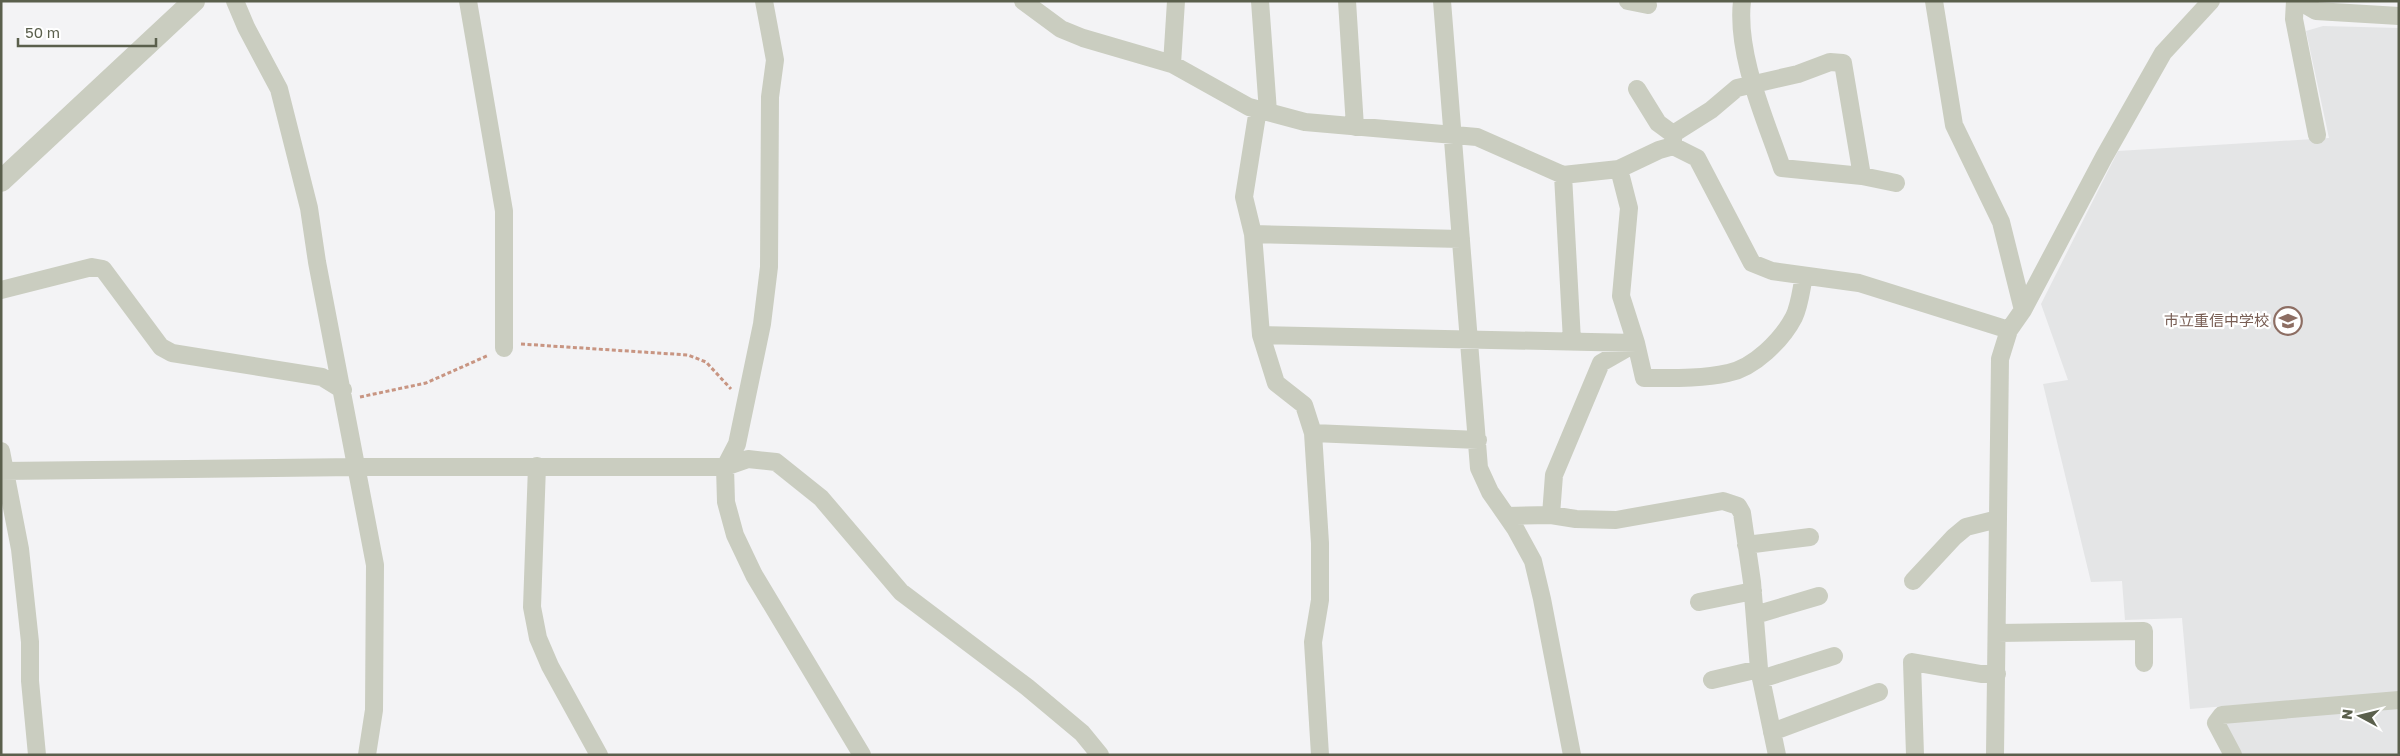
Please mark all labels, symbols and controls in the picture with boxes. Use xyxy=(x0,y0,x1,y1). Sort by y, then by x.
scale bar xyxy=(18,15,155,47)
text: 50 m xyxy=(25,23,60,41)
school or university icon: 市立重信中学校 xyxy=(2273,306,2303,336)
place label: 市立重信中学校 xyxy=(2164,311,2269,329)
north arrow xyxy=(2335,691,2385,741)
text: N xyxy=(2338,708,2356,721)

